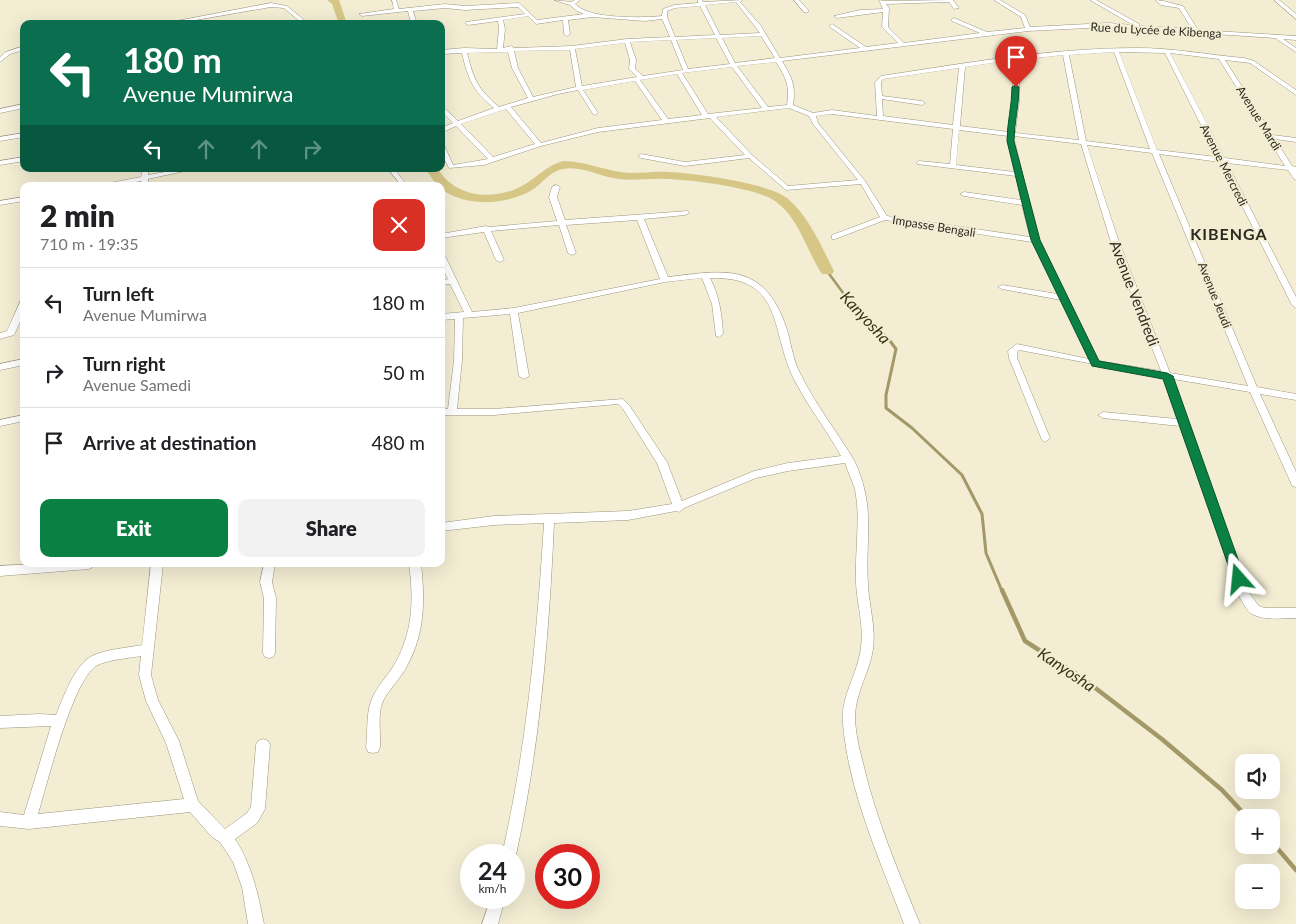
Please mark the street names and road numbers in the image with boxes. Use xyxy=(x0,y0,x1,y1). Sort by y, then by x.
street label: Rue du Lycée de Kibenga xyxy=(1090,19,1222,41)
street label: Avenue Mardi xyxy=(1233,83,1285,153)
street label: Avenue Mercredi xyxy=(1197,121,1251,209)
street label: Impasse Bengali xyxy=(891,212,977,240)
street label: Avenue Vendredi xyxy=(1107,238,1163,348)
street label: Avenue Jeudi xyxy=(1195,260,1235,330)

